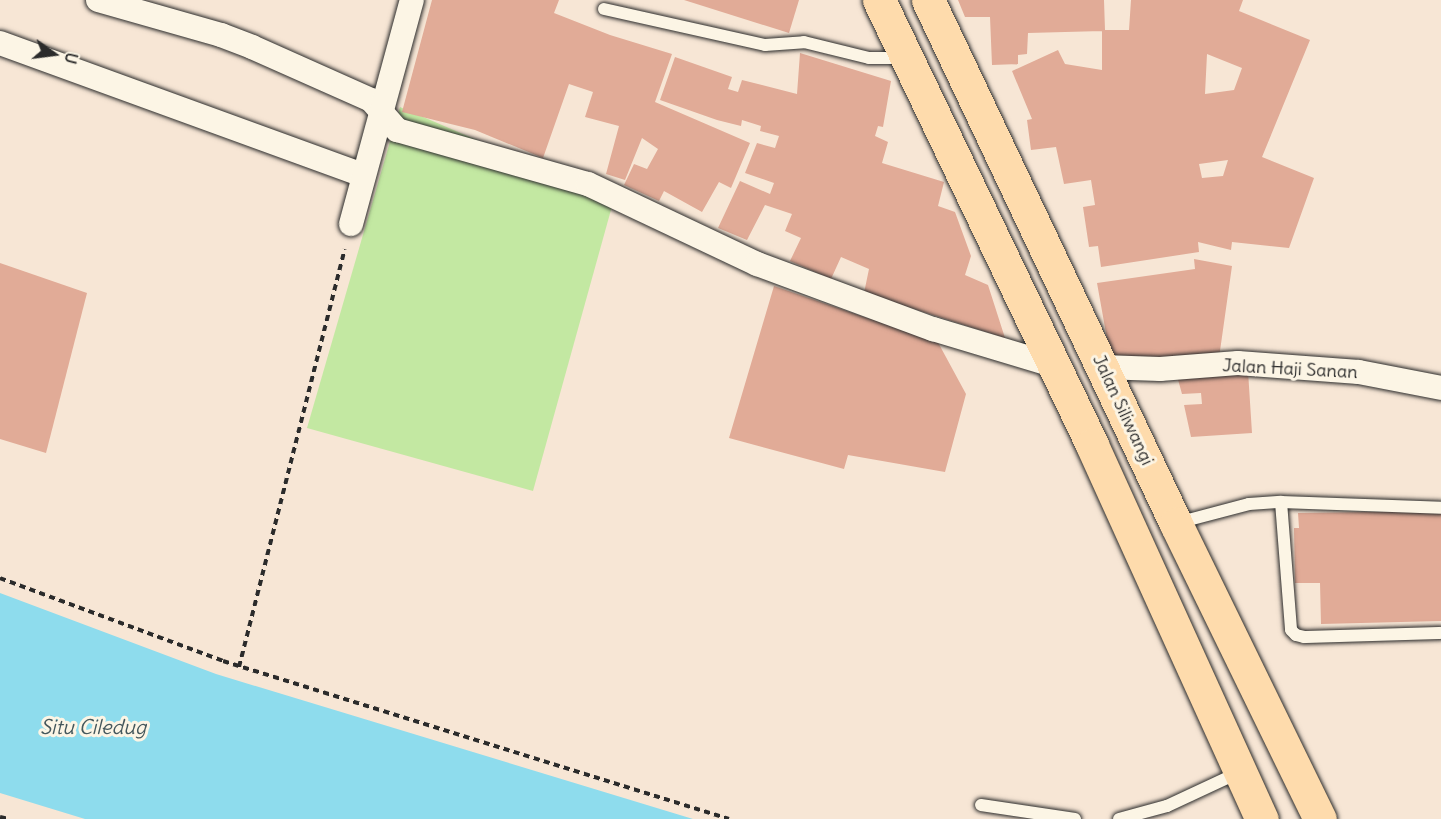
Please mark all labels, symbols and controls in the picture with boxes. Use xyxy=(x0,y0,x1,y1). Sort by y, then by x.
north arrow xyxy=(24,24,84,84)
text: U xyxy=(60,51,82,66)
street label: Jalan Siliwangi xyxy=(1088,351,1158,469)
street label: Jalan Haji Sanan xyxy=(1222,355,1358,383)
water label: Situ Ciledug xyxy=(40,714,146,738)

